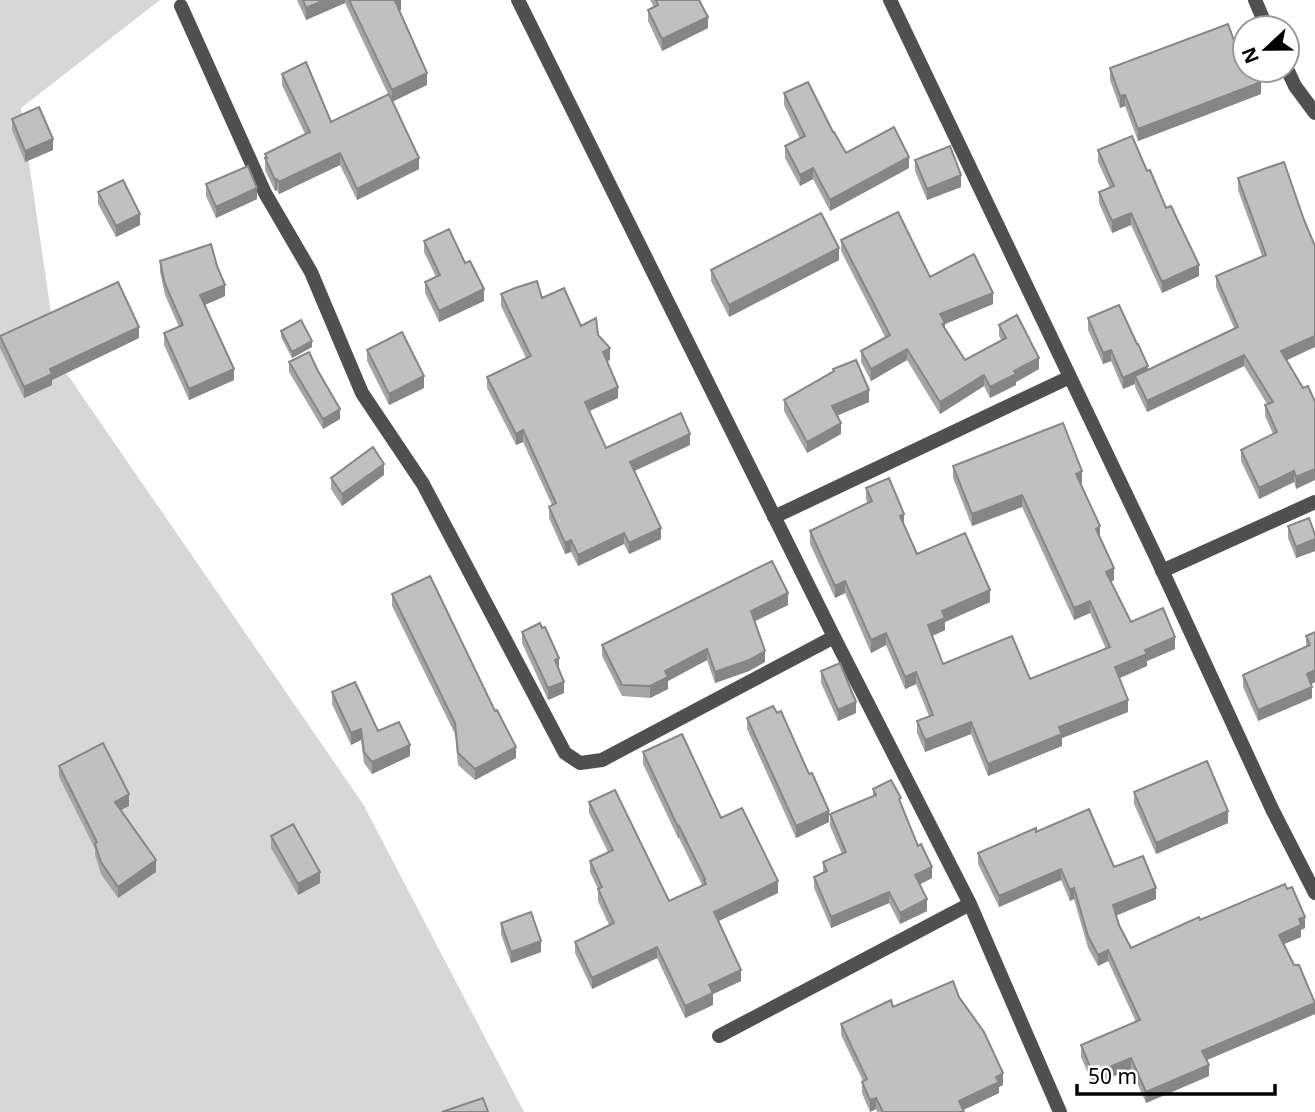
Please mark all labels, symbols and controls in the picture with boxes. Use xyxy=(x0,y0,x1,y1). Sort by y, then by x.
north arrow xyxy=(1231,14,1301,84)
text: N xyxy=(1235,43,1265,67)
scale bar xyxy=(1077,1052,1275,1096)
text: 50 m xyxy=(1088,1062,1137,1090)

